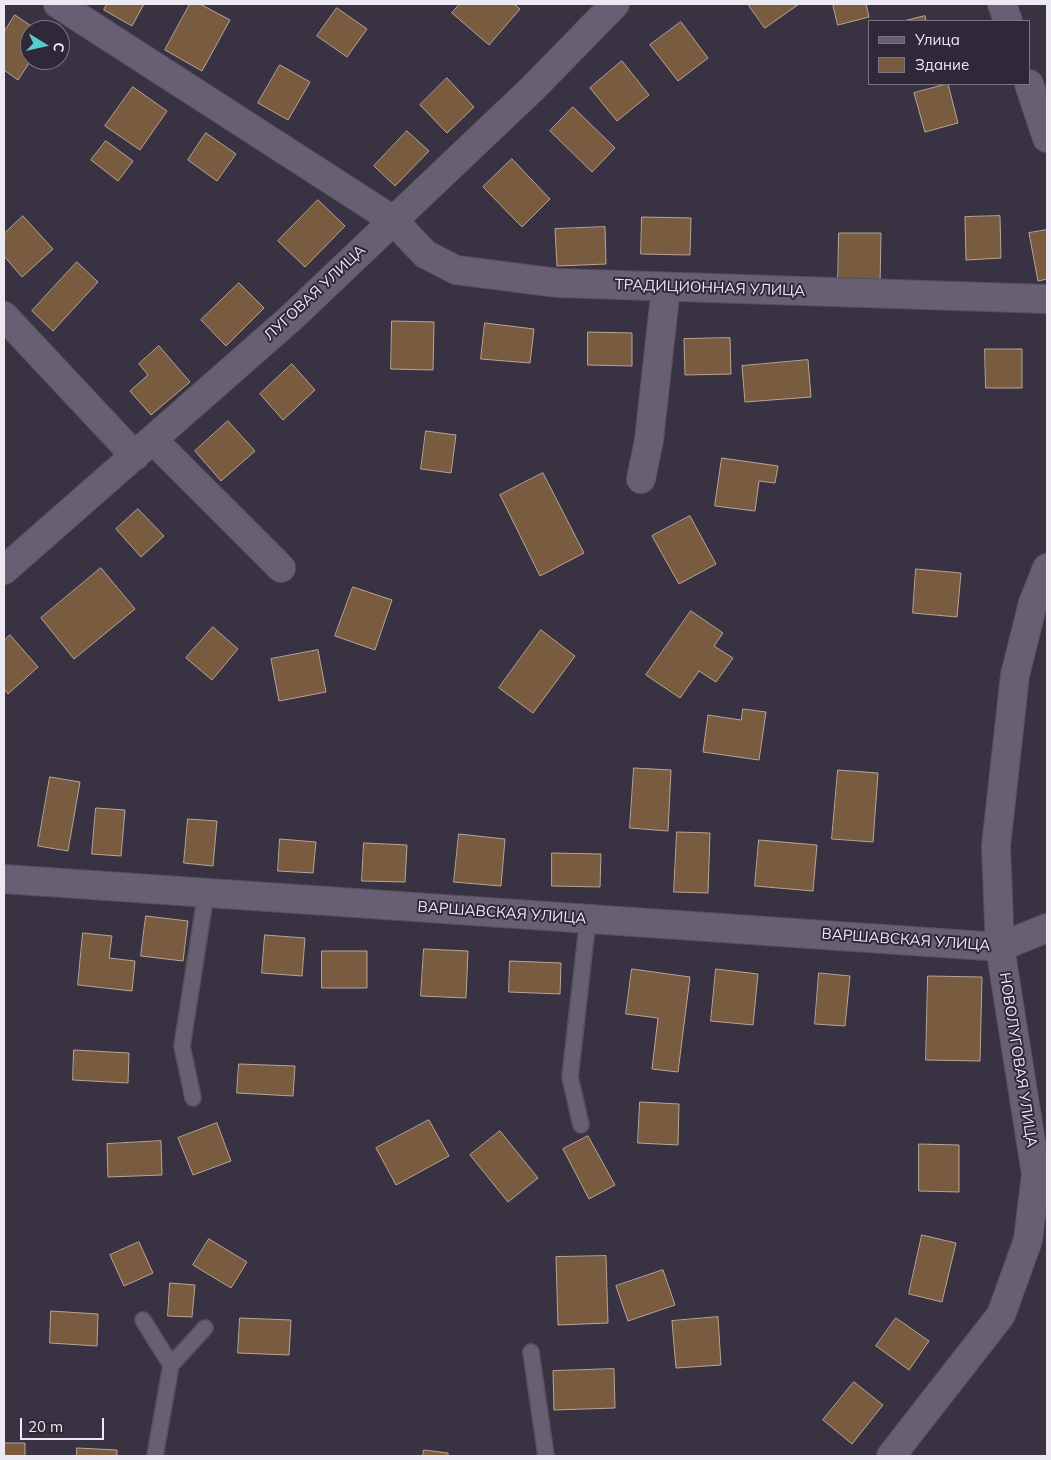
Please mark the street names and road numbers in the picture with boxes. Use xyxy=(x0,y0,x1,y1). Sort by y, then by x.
street label: ЛУГОВАЯ УЛИЦА xyxy=(261,241,369,345)
street label: ТРАДИЦИОННАЯ УЛИЦА xyxy=(614,276,806,300)
street label: ВАРШАВСКАЯ УЛИЦА xyxy=(417,898,587,928)
street label: ВАРШАВСКАЯ УЛИЦА xyxy=(821,925,991,955)
street label: НОВОЛУГОВАЯ УЛИЦА xyxy=(995,971,1041,1149)

